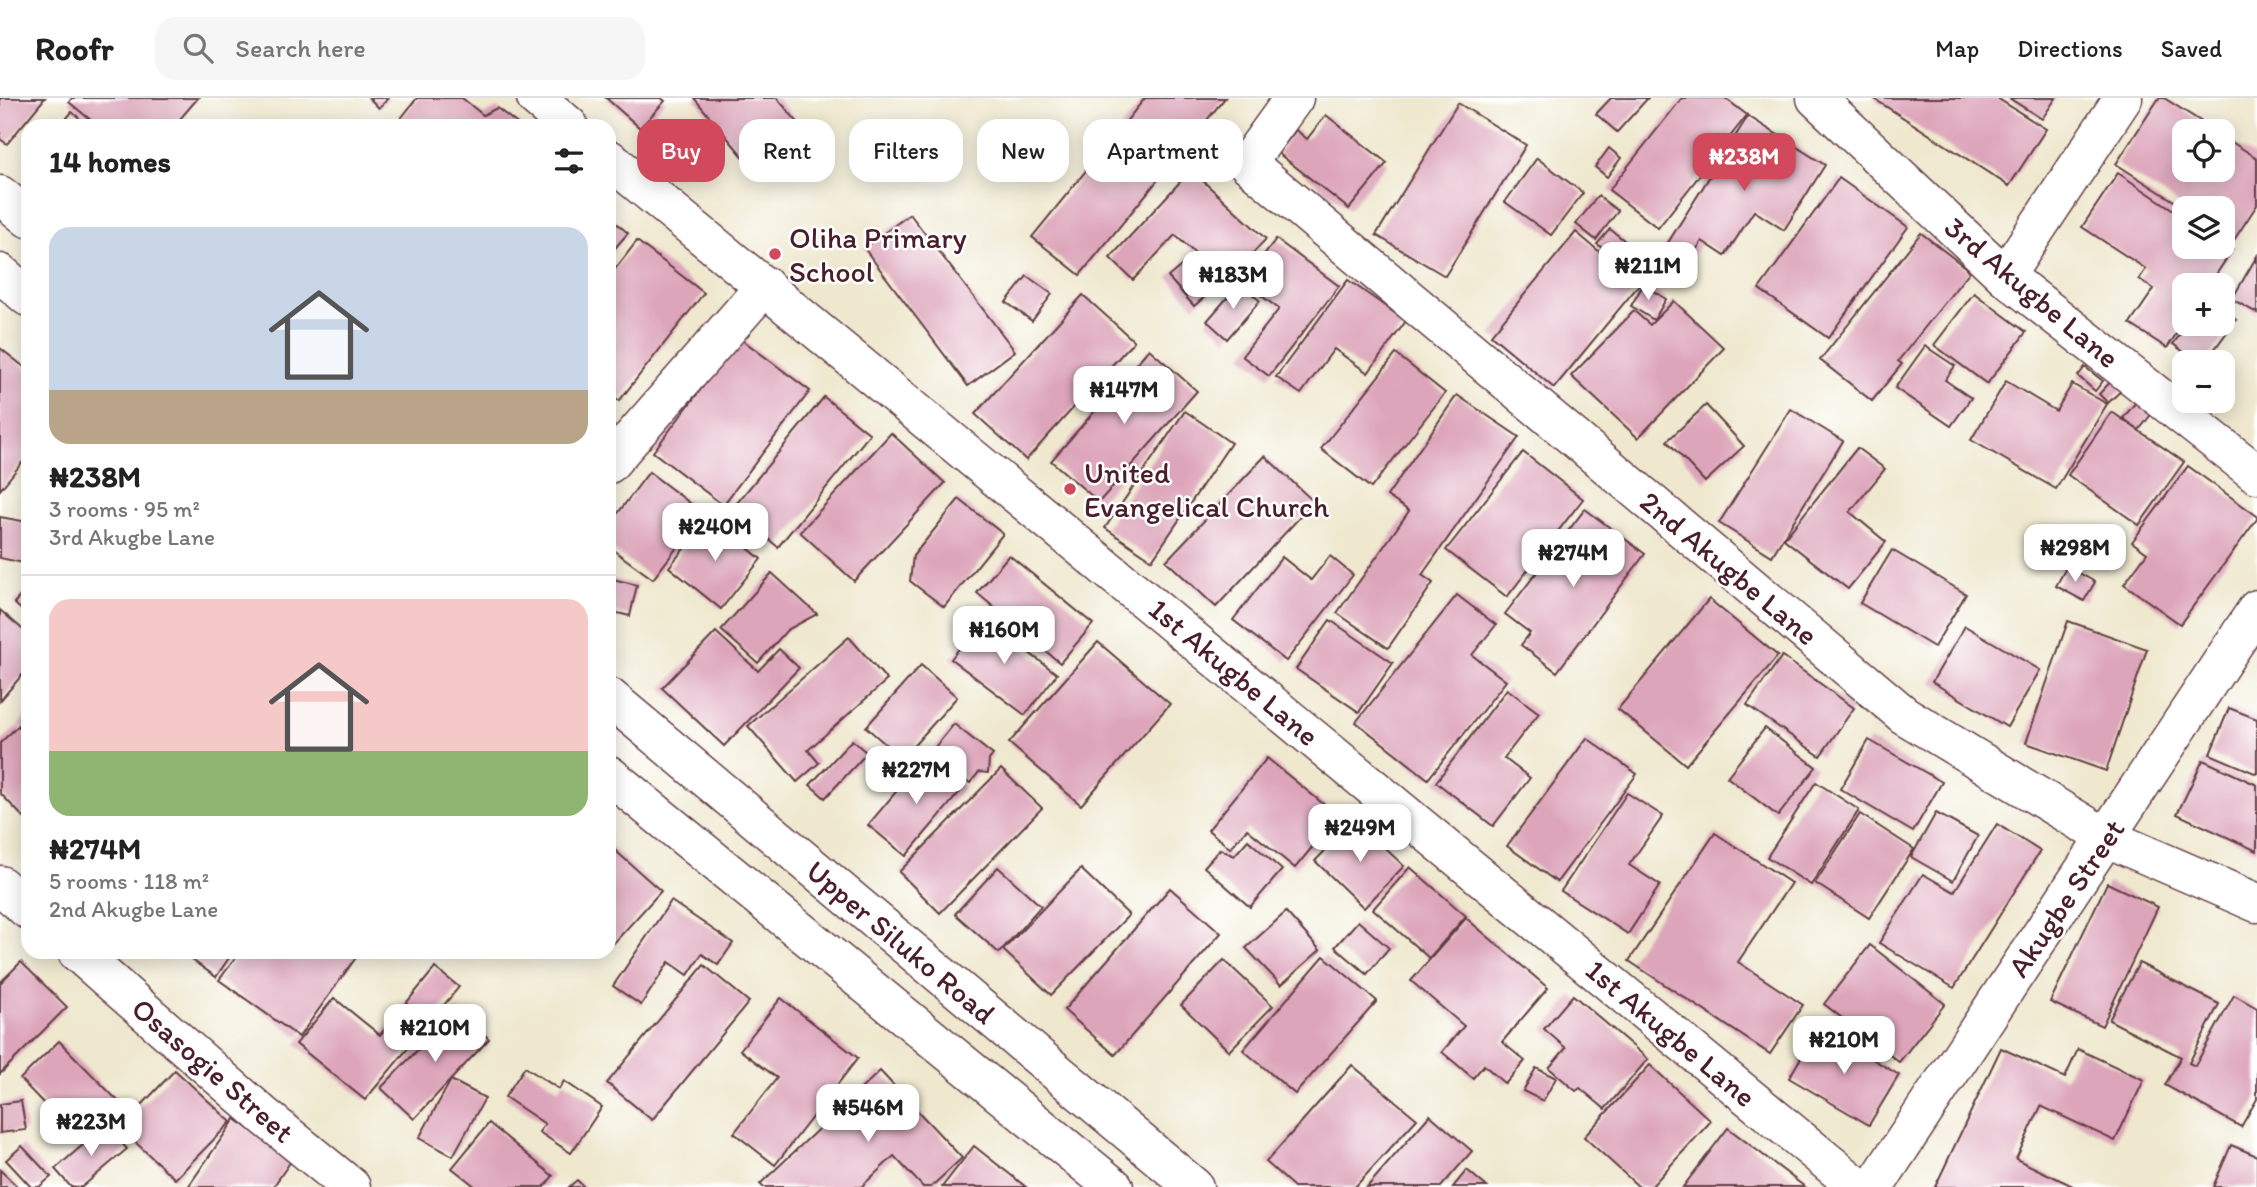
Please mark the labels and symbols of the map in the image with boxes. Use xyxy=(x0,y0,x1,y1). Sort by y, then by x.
pin: ₦238M xyxy=(1695,134,1793,193)
street label: 3rd Akugbe Lane xyxy=(1937,208,2127,376)
place label: Oliha Primary School xyxy=(789,219,967,290)
pin: ₦211M xyxy=(1599,242,1697,302)
marker: Oliha Primary School xyxy=(767,246,783,262)
pin: ₦183M xyxy=(1184,252,1282,311)
pin: ₦147M xyxy=(1075,366,1173,426)
place label: United Evangelical Church xyxy=(1084,454,1329,525)
marker: United Evangelical Church xyxy=(1062,481,1078,497)
street label: 2nd Akugbe Lane xyxy=(1633,483,1825,653)
pin: ₦240M xyxy=(666,504,764,563)
pin: ₦298M xyxy=(2026,524,2124,584)
pin: ₦274M xyxy=(1524,530,1622,589)
street label: 1st Akugbe Lane xyxy=(1141,590,1327,754)
pin: ₦160M xyxy=(955,606,1053,666)
pin: ₦227M xyxy=(867,746,965,806)
pin: ₦249M xyxy=(1311,804,1409,864)
street label: Akugbe Street xyxy=(2000,812,2132,984)
street label: Upper Siluko Road xyxy=(799,852,1003,1032)
street label: 1st Akugbe Lane xyxy=(1578,951,1764,1115)
street label: Osasogie Street xyxy=(124,989,302,1151)
pin: ₦210M xyxy=(386,1004,484,1064)
pin: ₦210M xyxy=(1795,1016,1893,1076)
pin: ₦546M xyxy=(819,1084,917,1144)
pin: ₦223M xyxy=(42,1098,140,1158)

